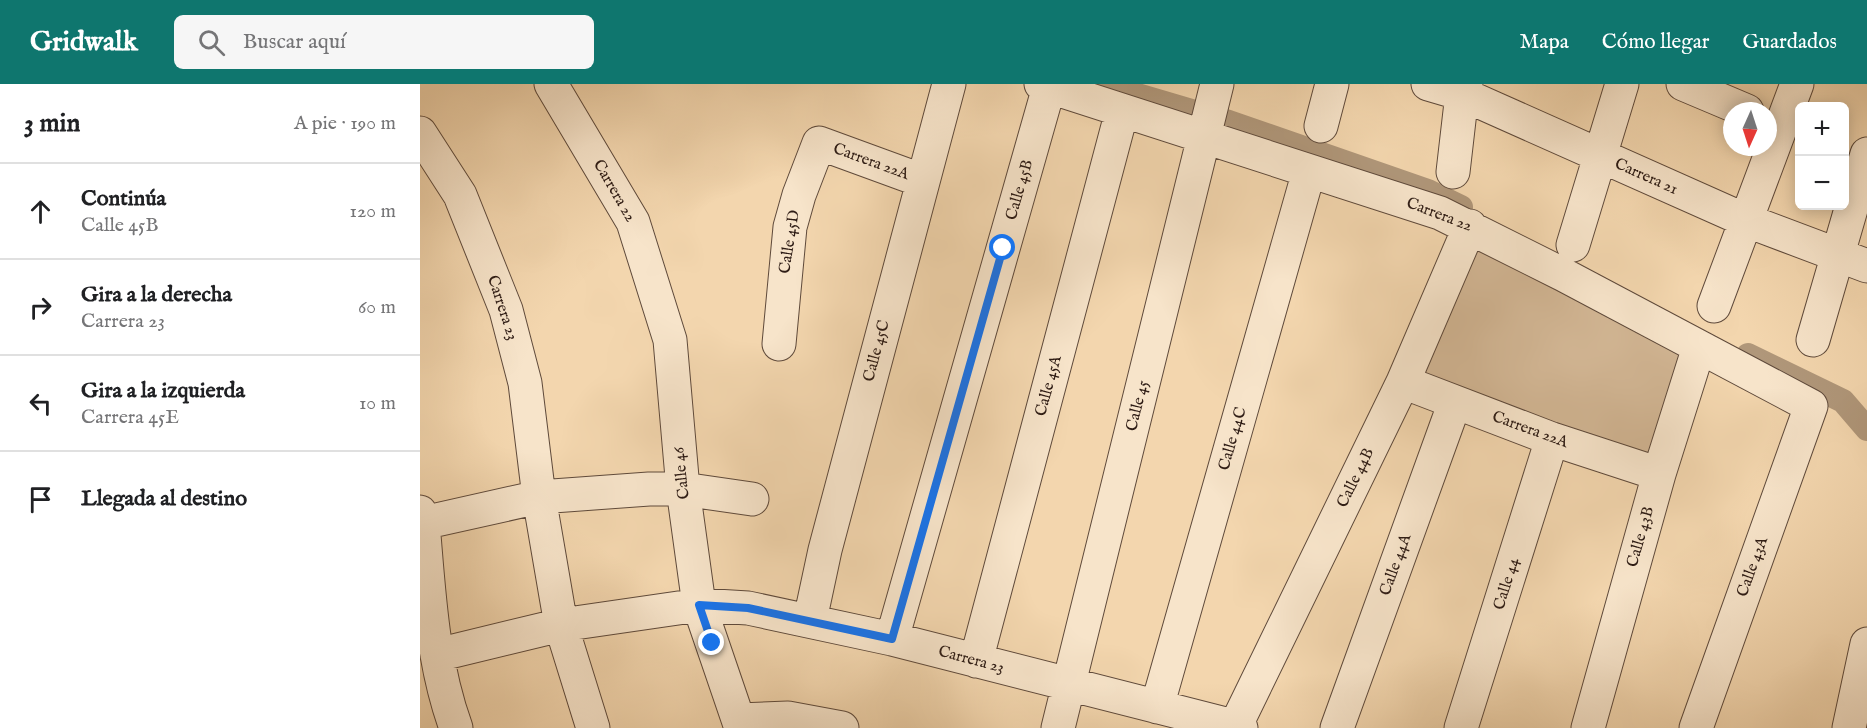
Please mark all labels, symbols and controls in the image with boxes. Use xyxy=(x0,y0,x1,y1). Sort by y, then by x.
search box xyxy=(174,15,594,69)
text: Gridwalk xyxy=(30,25,138,60)
icon: search xyxy=(195,26,228,59)
text: Buscar aquí xyxy=(243,28,346,56)
text: Mapa xyxy=(1520,29,1569,56)
text: Cómo llegar xyxy=(1602,29,1709,56)
text: Guardados xyxy=(1742,29,1837,56)
north arrow xyxy=(1723,102,1777,156)
map controls xyxy=(1795,102,1849,210)
button: + xyxy=(1795,102,1849,156)
text: 3 min xyxy=(24,107,80,140)
text: A pie · 190 m xyxy=(294,111,396,136)
street label: Carrera 22A xyxy=(830,139,913,185)
street label: Carrera 21 xyxy=(1611,154,1681,200)
street label: Carrera 22 xyxy=(588,156,640,226)
button: − xyxy=(1795,156,1849,210)
street label: Calle 45B xyxy=(1002,157,1038,223)
text: Continúa xyxy=(81,185,166,213)
street label: Carrera 22 xyxy=(1403,193,1475,237)
icon: ahead xyxy=(24,195,57,228)
text: 120 m xyxy=(350,199,396,224)
street label: Calle 45D xyxy=(775,209,805,275)
text: Calle 45B xyxy=(81,213,159,238)
route start xyxy=(989,234,1015,260)
street label: Carrera 23 xyxy=(482,273,522,343)
text: Gira a la derecha xyxy=(81,281,232,309)
icon: right xyxy=(24,291,57,324)
text: 60 m xyxy=(358,295,396,320)
text: Carrera 23 xyxy=(81,309,165,334)
street label: Calle 45C xyxy=(859,318,895,384)
street label: Calle 45A xyxy=(1031,352,1067,419)
text: Gira a la izquierda xyxy=(81,377,245,405)
street label: Calle 45 xyxy=(1122,378,1154,433)
icon: left xyxy=(24,387,57,420)
text: 10 m xyxy=(359,391,396,416)
text: Carrera 45E xyxy=(81,405,179,430)
street label: Calle 44C xyxy=(1214,405,1252,473)
street label: Carrera 22A xyxy=(1489,407,1572,453)
street label: Calle 44B xyxy=(1333,445,1379,511)
street label: Calle 46 xyxy=(669,446,695,500)
icon: arrive xyxy=(24,483,57,516)
text: Llegada al destino xyxy=(81,485,247,513)
street label: Calle 43B xyxy=(1623,504,1659,570)
street label: Calle 44A xyxy=(1376,530,1417,599)
street label: Calle 43A xyxy=(1733,533,1773,600)
street label: Calle 44 xyxy=(1490,555,1524,613)
route end xyxy=(698,629,724,655)
street label: Carrera 23 xyxy=(936,642,1006,678)

